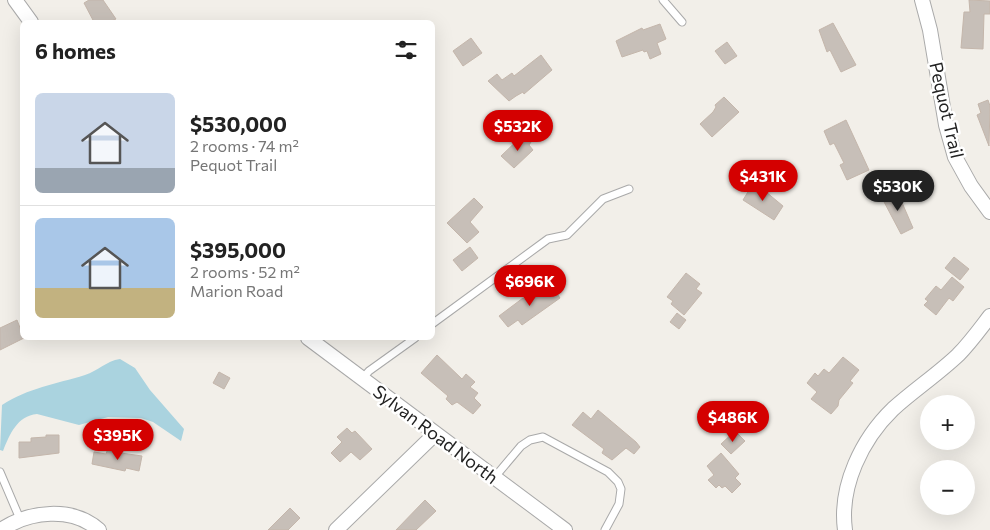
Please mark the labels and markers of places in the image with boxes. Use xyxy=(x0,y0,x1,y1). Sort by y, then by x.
pin: $532K xyxy=(483,110,553,152)
pin: $431K xyxy=(728,160,798,202)
pin: $530K xyxy=(863,170,933,212)
pin: $696K xyxy=(495,264,565,307)
pin: $486K xyxy=(698,400,768,443)
pin: $395K xyxy=(83,418,153,461)

